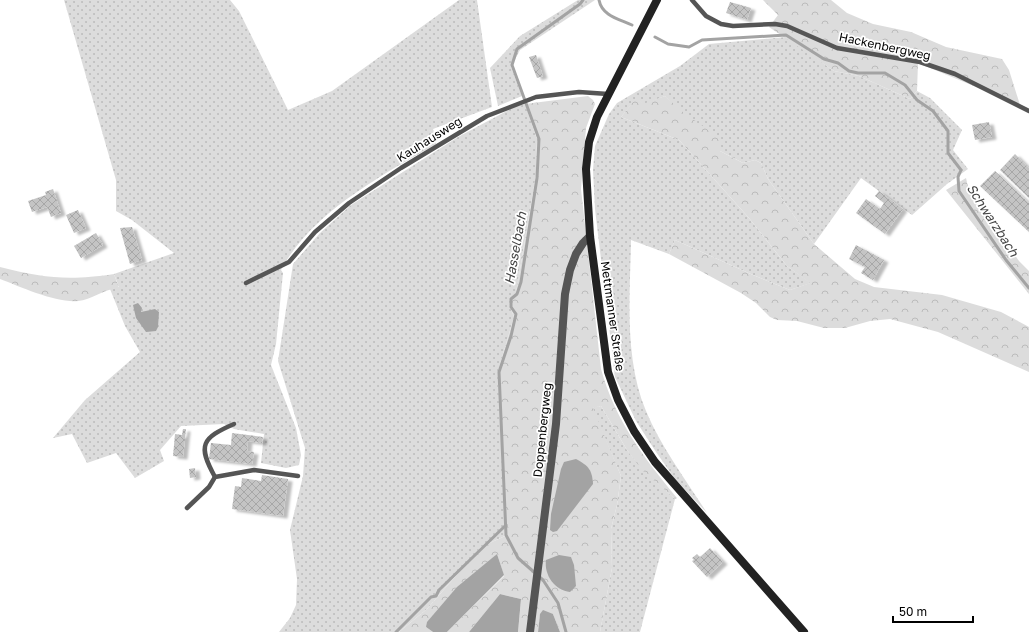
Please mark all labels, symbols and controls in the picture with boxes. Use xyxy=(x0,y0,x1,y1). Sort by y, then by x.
street label: Hackenbergweg xyxy=(838,29,932,63)
street label: Kauhausweg xyxy=(394,113,464,165)
water label: Schwarzbach xyxy=(964,181,1023,260)
water label: Hasselbach xyxy=(501,210,529,285)
street label: Mettmanner Straße xyxy=(598,260,628,372)
street label: Doppenbergweg xyxy=(530,382,554,478)
scale bar xyxy=(893,598,973,624)
text: 50 m xyxy=(899,604,927,619)

